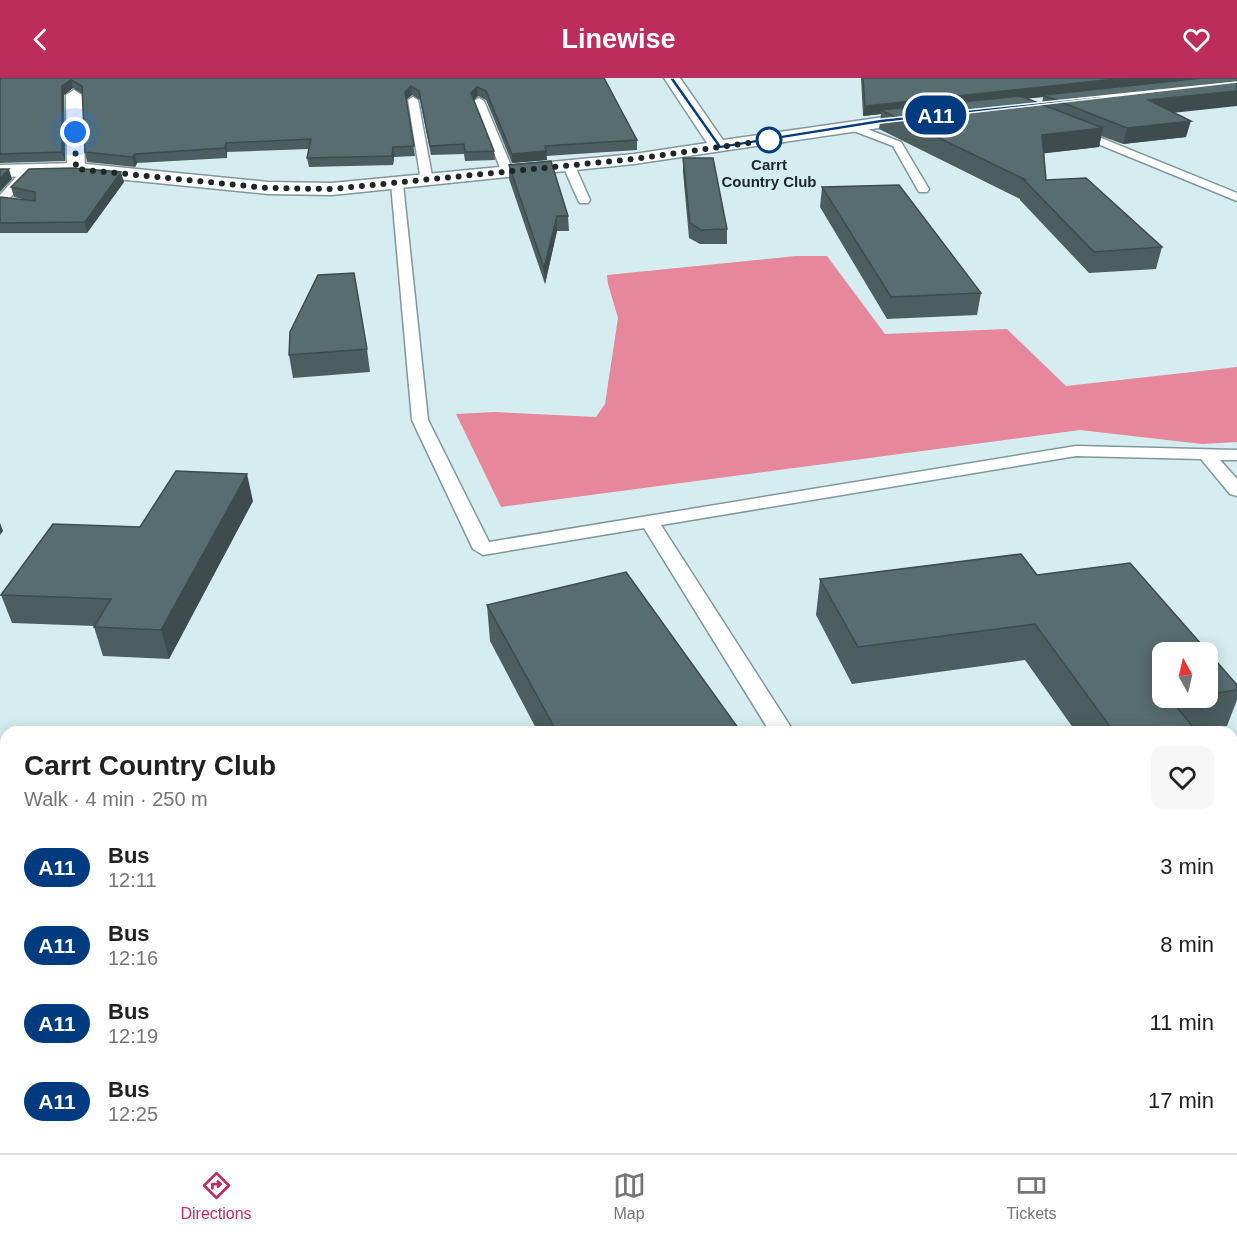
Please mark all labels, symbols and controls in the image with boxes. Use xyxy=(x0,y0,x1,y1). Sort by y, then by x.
icon: back xyxy=(24,23,57,56)
icon: heart xyxy=(1180,23,1213,56)
text: Linewise xyxy=(561,24,676,54)
line badge: A11 xyxy=(902,96,970,135)
text: A11 xyxy=(917,104,955,127)
your location xyxy=(60,117,90,147)
marker: Carrt Country Club xyxy=(756,127,782,153)
place label: Carrt Country Club xyxy=(722,156,817,190)
north arrow xyxy=(1152,642,1218,708)
map controls xyxy=(1152,642,1218,708)
button: heart xyxy=(1151,746,1214,809)
text: Carrt Country Club xyxy=(24,750,276,781)
text: Walk · 4 min · 250 m xyxy=(24,788,208,810)
text: Bus xyxy=(108,843,150,868)
text: 3 min xyxy=(1160,854,1214,879)
text: A11 xyxy=(38,856,76,879)
text: 12:11 xyxy=(108,869,157,891)
text: Bus xyxy=(108,921,150,946)
text: 8 min xyxy=(1160,932,1214,957)
text: A11 xyxy=(38,934,76,957)
text: 12:16 xyxy=(108,947,158,969)
text: Bus xyxy=(108,999,150,1024)
text: 11 min xyxy=(1150,1010,1214,1035)
text: A11 xyxy=(38,1012,76,1035)
text: 12:19 xyxy=(108,1025,158,1047)
text: Bus xyxy=(108,1077,150,1102)
text: 17 min xyxy=(1148,1088,1214,1113)
text: A11 xyxy=(38,1090,76,1113)
text: 12:25 xyxy=(108,1103,158,1125)
tab: Directions xyxy=(180,1169,252,1223)
tab: Map xyxy=(613,1169,646,1223)
tab: Tickets xyxy=(1006,1169,1057,1223)

